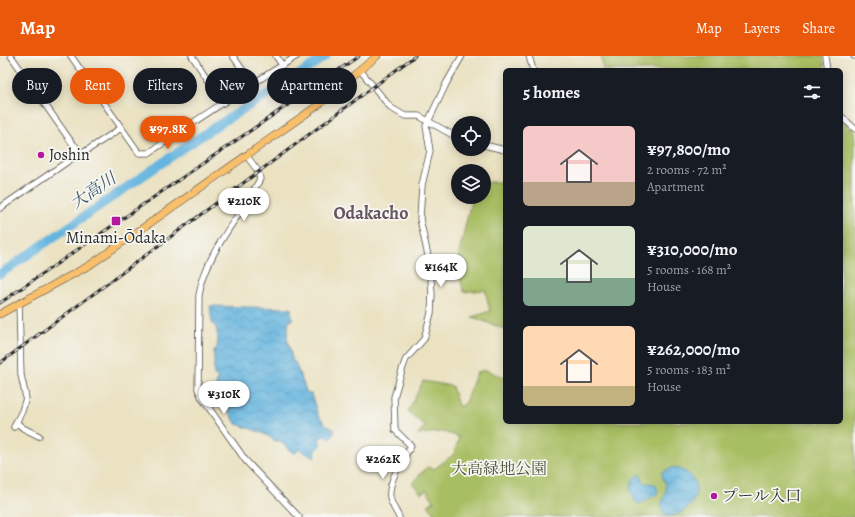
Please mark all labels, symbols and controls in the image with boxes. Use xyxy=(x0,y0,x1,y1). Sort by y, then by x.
text: Map xyxy=(20,15,55,41)
text: Map xyxy=(696,19,722,38)
text: Layers xyxy=(744,19,780,38)
text: Share xyxy=(802,19,835,38)
chip: Buy xyxy=(12,68,62,104)
chip: Rent xyxy=(70,68,125,104)
chip: Filters xyxy=(133,68,197,104)
chip: New xyxy=(205,68,259,104)
chip: Apartment xyxy=(267,68,357,104)
text: 5 homes xyxy=(523,81,580,104)
icon: filters xyxy=(801,81,823,103)
pin: ¥97.8K xyxy=(135,116,201,150)
map controls xyxy=(451,116,491,204)
button: locate xyxy=(451,116,491,156)
text: ¥97.8K xyxy=(149,120,187,137)
text: ¥97,800/mo xyxy=(647,138,730,161)
icon: home xyxy=(555,142,603,190)
place label: Joshin xyxy=(49,144,90,166)
marker: Joshin xyxy=(36,150,46,160)
text: 2 rooms · 72 m² xyxy=(647,161,727,178)
button: layers xyxy=(451,164,491,204)
water label: 大高川 xyxy=(65,166,122,215)
text: Apartment xyxy=(647,178,705,195)
pin: ¥210K xyxy=(216,188,272,222)
text: ¥210K xyxy=(227,192,261,209)
district label: Odakacho xyxy=(334,201,408,225)
marker: Minami-Ōdaka xyxy=(110,215,122,227)
place label: Minami-Ōdaka xyxy=(66,227,167,249)
text: ¥310,000/mo xyxy=(647,238,738,261)
icon: home xyxy=(555,242,603,290)
pin: ¥164K xyxy=(413,254,469,288)
text: ¥164K xyxy=(425,258,457,275)
text: 5 rooms · 168 m² xyxy=(647,261,731,278)
text: House xyxy=(647,278,681,295)
text: ¥262,000/mo xyxy=(647,338,740,361)
icon: home xyxy=(555,342,603,390)
text: 5 rooms · 183 m² xyxy=(647,361,731,378)
text: House xyxy=(647,378,681,395)
pin: ¥310K xyxy=(196,381,252,415)
text: ¥310K xyxy=(208,385,240,402)
pin: ¥262K xyxy=(355,446,411,480)
text: ¥262K xyxy=(366,450,400,467)
park label: 大高緑地公園 xyxy=(451,458,547,480)
place label: プール入口 xyxy=(722,485,801,507)
marker: プール入口 xyxy=(709,491,719,501)

